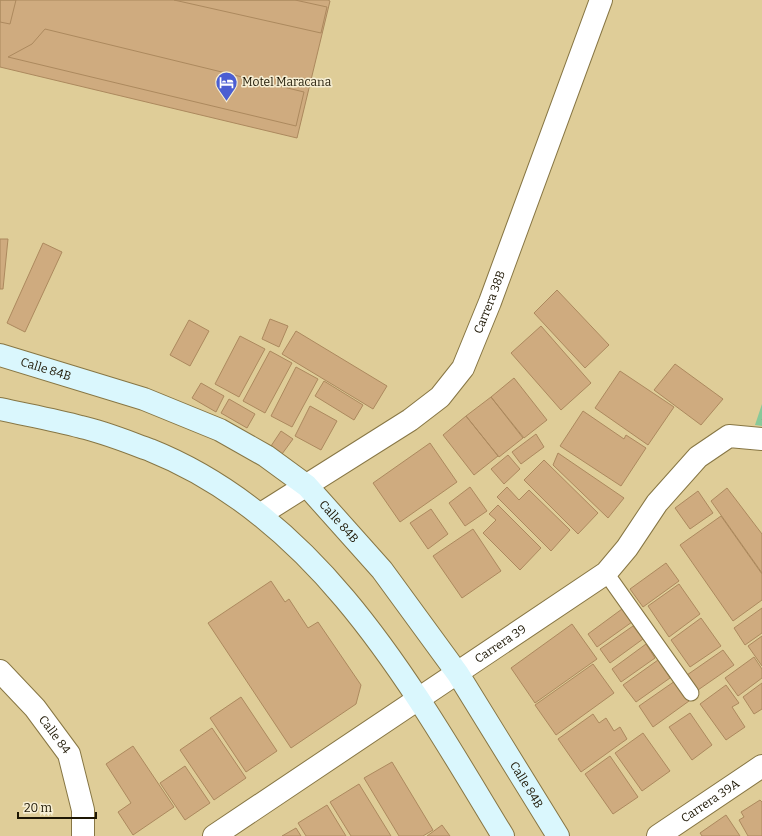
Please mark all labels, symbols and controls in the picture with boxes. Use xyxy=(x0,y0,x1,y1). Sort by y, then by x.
hotel icon: Motel Maracana xyxy=(214,69,240,102)
place label: Motel Maracana xyxy=(242,75,332,89)
street label: Carrera 38B xyxy=(471,269,508,336)
street label: Calle 84B xyxy=(19,355,73,383)
street label: Calle 84B xyxy=(316,498,361,546)
street label: Carrera 39 xyxy=(472,622,529,666)
street label: Calle 84 xyxy=(36,713,73,757)
street label: Calle 84B xyxy=(507,759,546,811)
street label: Carrera 39A xyxy=(678,776,742,825)
scale bar xyxy=(18,794,96,820)
text: 20 m xyxy=(24,801,53,815)

